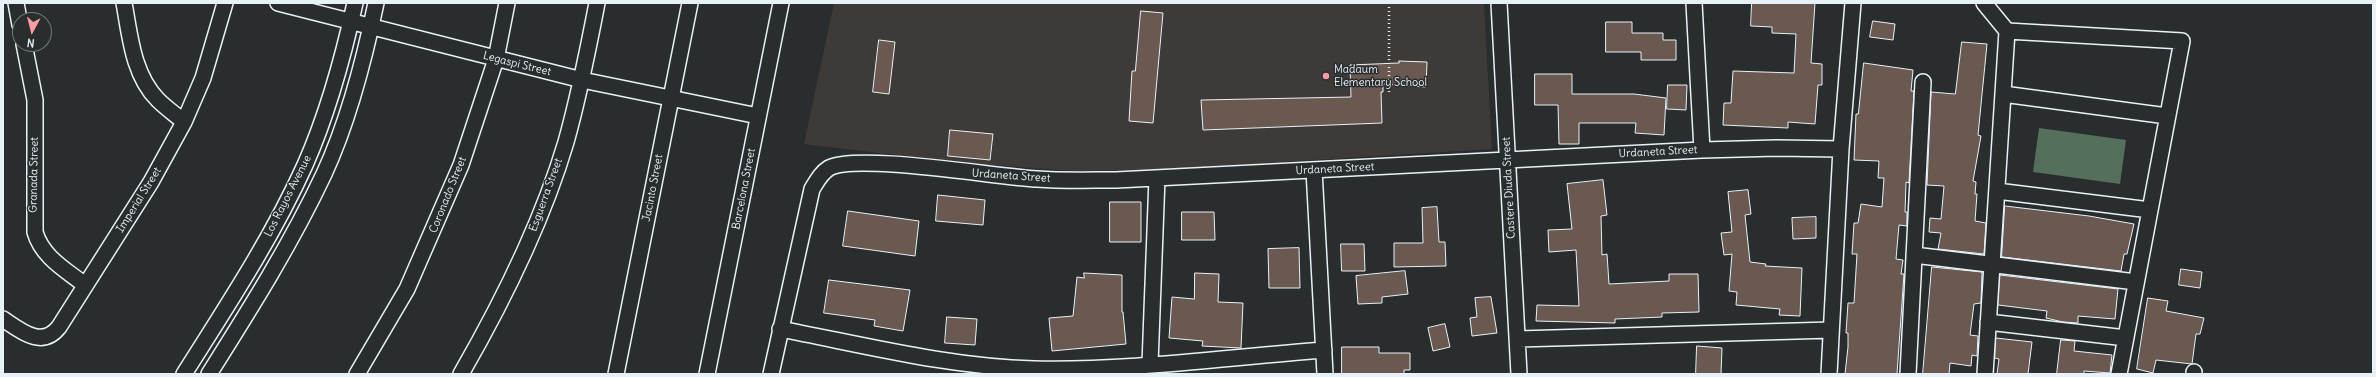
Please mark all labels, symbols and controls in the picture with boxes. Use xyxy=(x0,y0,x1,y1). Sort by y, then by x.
north arrow xyxy=(12,12,52,52)
text: N xyxy=(26,36,35,50)
street label: Legaspi Street xyxy=(482,49,552,79)
place label: Madaum Elementary School xyxy=(1334,63,1427,89)
marker: Madaum Elementary School xyxy=(1321,71,1331,81)
street label: Granada Street xyxy=(27,137,41,213)
street label: Castere Diuda Street xyxy=(1500,137,1518,239)
street label: Urdaneta Street xyxy=(1618,143,1698,161)
street label: Barcelona Street xyxy=(730,147,758,231)
street label: Los Rayos Avenue xyxy=(262,153,314,239)
street label: Jacinto Street xyxy=(640,153,666,223)
street label: Coronado Street xyxy=(427,155,469,235)
street label: Esguerra Street xyxy=(527,157,565,233)
street label: Urdaneta Street xyxy=(1295,160,1375,178)
street label: Imperial Street xyxy=(114,165,164,235)
street label: Urdaneta Street xyxy=(971,167,1051,185)

